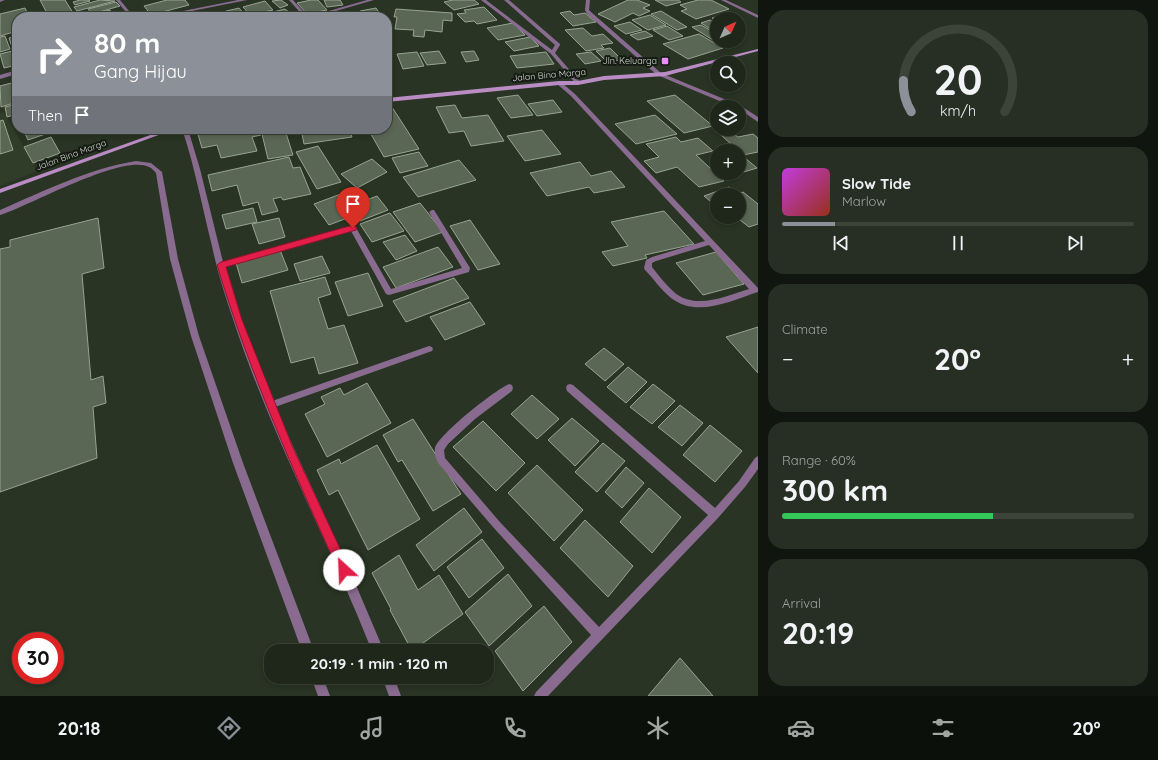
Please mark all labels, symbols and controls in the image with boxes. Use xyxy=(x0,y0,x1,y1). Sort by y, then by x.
north arrow xyxy=(710,12,746,48)
map controls xyxy=(710,12,746,224)
text: 80 m xyxy=(94,25,160,60)
icon: right xyxy=(28,28,80,80)
text: 20 xyxy=(933,52,983,104)
place label: Jln. Keluarga xyxy=(603,55,657,66)
marker: Jln. Keluarga xyxy=(660,56,670,66)
button: search xyxy=(710,56,746,92)
text: Gang Hijau xyxy=(94,60,187,83)
street label: Jalan Bina Marga xyxy=(512,66,586,83)
button: layers xyxy=(710,100,746,136)
text: km/h xyxy=(940,101,976,119)
icon: arrive xyxy=(71,104,93,126)
text: Then xyxy=(28,106,63,125)
street label: Jalan Bina Marga xyxy=(34,137,107,172)
button: + xyxy=(710,144,746,180)
text: Slow Tide xyxy=(842,174,911,193)
pin xyxy=(336,187,370,228)
button: − xyxy=(710,188,746,224)
icon: arrive xyxy=(342,193,364,215)
text: Marlow xyxy=(842,193,886,209)
icon: previous xyxy=(830,232,852,254)
icon: pause xyxy=(947,232,969,254)
icon: next xyxy=(1064,232,1086,254)
text: Climate xyxy=(782,321,828,337)
text: 20° xyxy=(934,340,981,378)
text: − xyxy=(782,345,793,373)
text: + xyxy=(1122,345,1134,373)
text: Range · 60% xyxy=(782,452,856,468)
text: 300 km xyxy=(782,471,888,509)
position arrow xyxy=(323,549,365,591)
text: Arrival xyxy=(782,595,821,611)
text: 20:19 xyxy=(782,614,854,652)
speed limit sign: 30 xyxy=(12,632,64,684)
text: 20:19 · 1 min · 120 m xyxy=(310,654,448,673)
icon: directions xyxy=(215,714,243,742)
icon: music xyxy=(358,714,386,742)
icon: phone xyxy=(501,714,529,742)
icon: climate xyxy=(644,714,672,742)
icon: car xyxy=(787,714,815,742)
icon: filters xyxy=(929,714,957,742)
text: 20:18 xyxy=(57,717,100,740)
text: 20° xyxy=(1072,717,1101,740)

